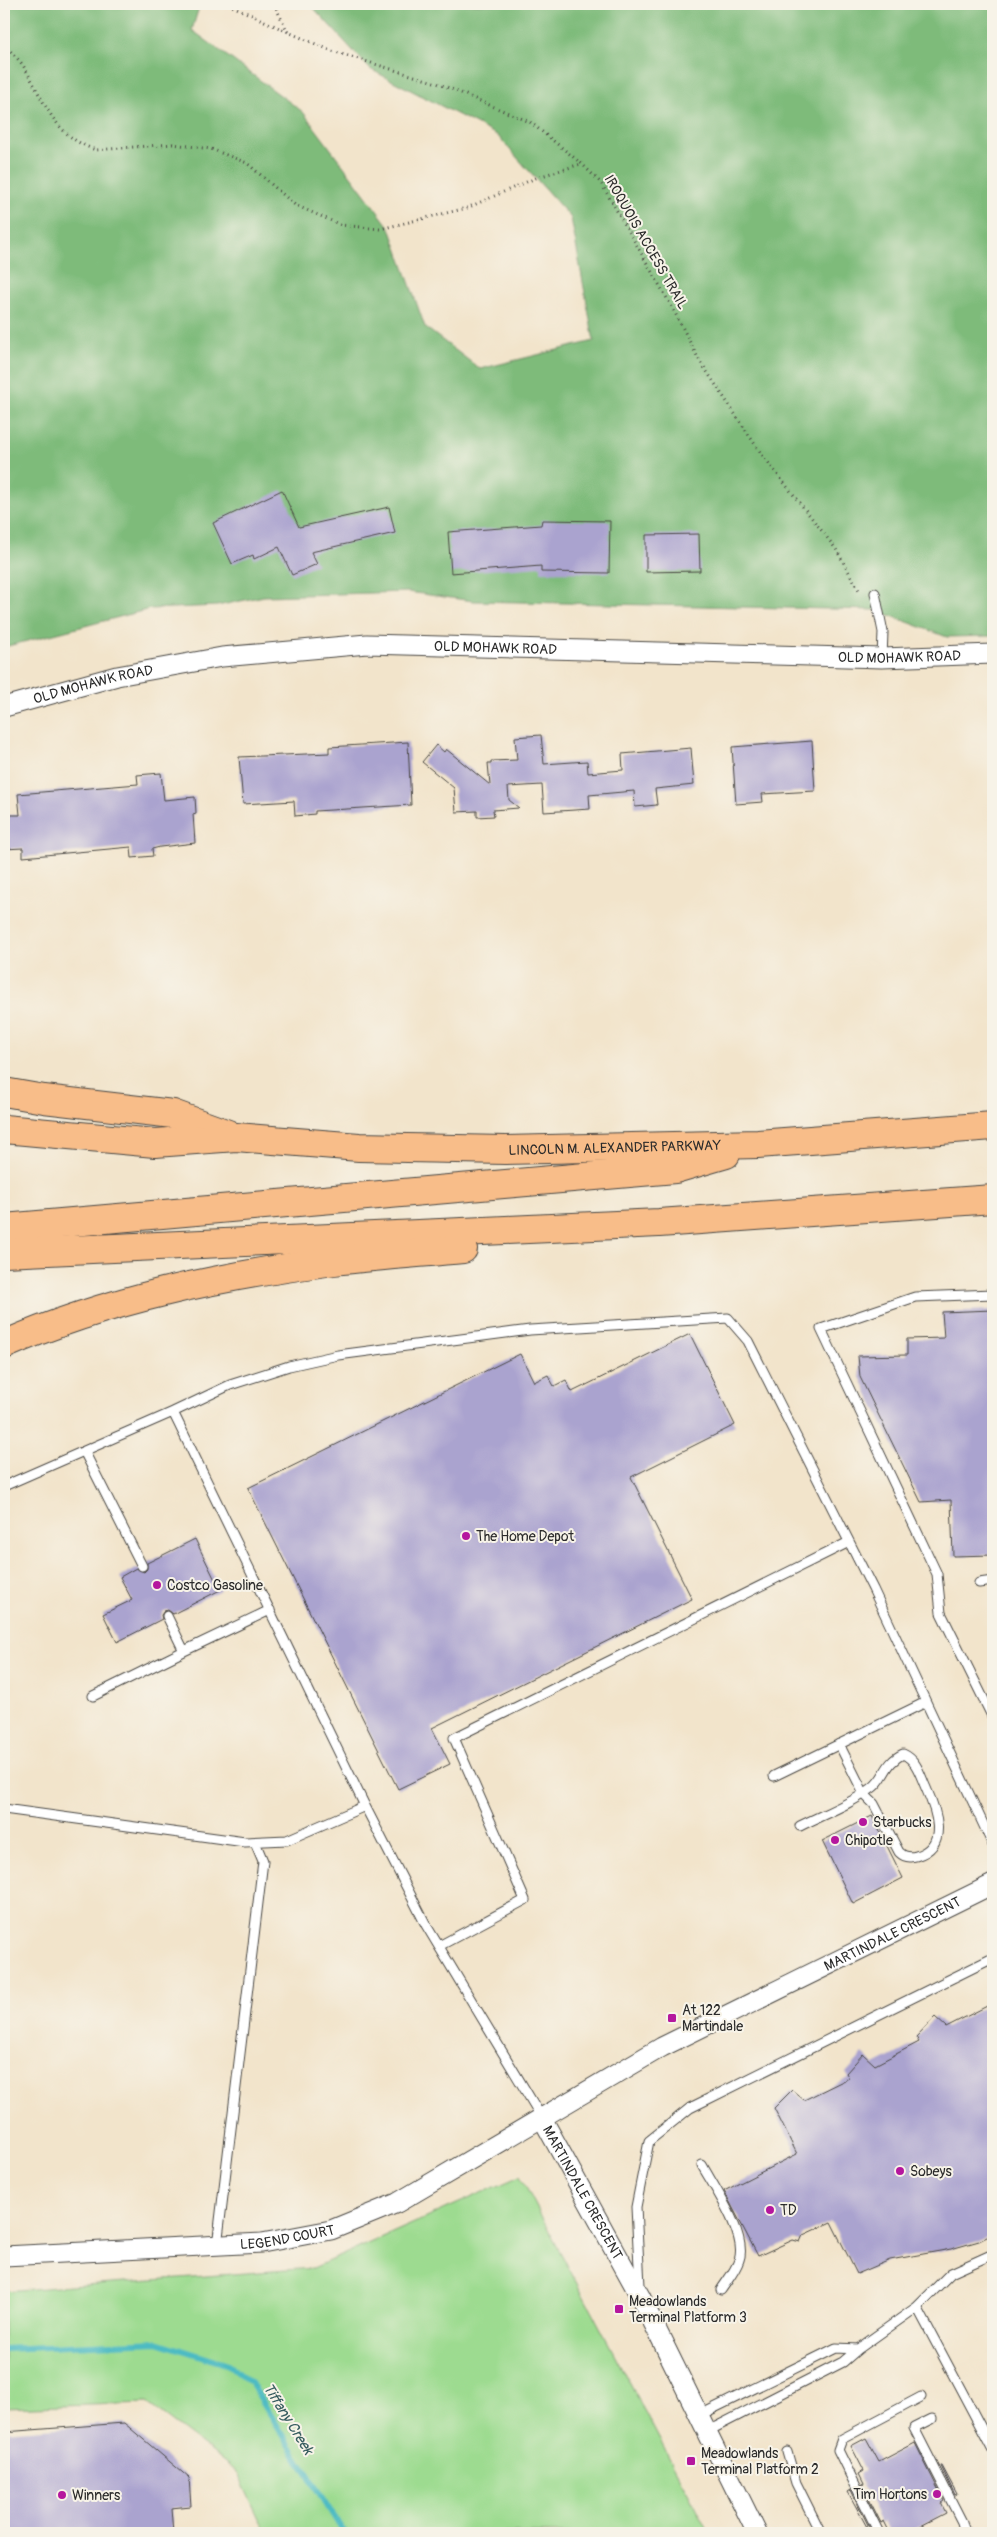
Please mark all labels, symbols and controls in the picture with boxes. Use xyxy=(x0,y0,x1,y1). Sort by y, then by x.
street label: IROQUOIS ACCESS TRAIL xyxy=(600,172,692,312)
street label: OLD MOHAWK ROAD xyxy=(434,637,557,658)
street label: OLD MOHAWK ROAD xyxy=(838,647,961,667)
street label: OLD MOHAWK ROAD xyxy=(31,661,155,707)
street label: LINCOLN M. ALEXANDER PARKWAY xyxy=(508,1136,721,1158)
place label: The Home Depot xyxy=(476,1528,574,1545)
marker: The Home Depot xyxy=(460,1530,472,1542)
place label: Costco Gasoline xyxy=(167,1577,263,1594)
marker: Costco Gasoline xyxy=(151,1579,163,1591)
place label: Starbucks xyxy=(873,1814,932,1831)
marker: Starbucks xyxy=(857,1816,869,1828)
place label: Chipotle xyxy=(845,1832,893,1849)
marker: Chipotle xyxy=(829,1834,841,1846)
street label: MARTINDALE CRESCENT xyxy=(821,1893,964,1974)
place label: At 122 Martindale xyxy=(682,2002,743,2035)
marker: At 122 Martindale xyxy=(666,2012,678,2024)
street label: MARTINDALE CRESCENT xyxy=(539,2123,627,2263)
place label: Sobeys xyxy=(910,2163,952,2180)
marker: Sobeys xyxy=(894,2165,906,2177)
place label: TD xyxy=(780,2202,797,2219)
marker: TD xyxy=(764,2204,776,2216)
street label: LEGEND COURT xyxy=(240,2221,336,2253)
place label: Meadowlands Terminal Platform 3 xyxy=(629,2293,747,2326)
marker: Meadowlands Terminal Platform 3 xyxy=(613,2303,625,2315)
water label: Tiffany Creek xyxy=(259,2380,318,2460)
place label: Meadowlands Terminal Platform 2 xyxy=(701,2445,819,2478)
marker: Meadowlands Terminal Platform 2 xyxy=(685,2455,697,2467)
place label: Tim Hortons xyxy=(853,2486,928,2503)
place label: Winners xyxy=(72,2487,121,2504)
marker: Tim Hortons xyxy=(931,2488,943,2500)
marker: Winners xyxy=(56,2489,68,2501)

